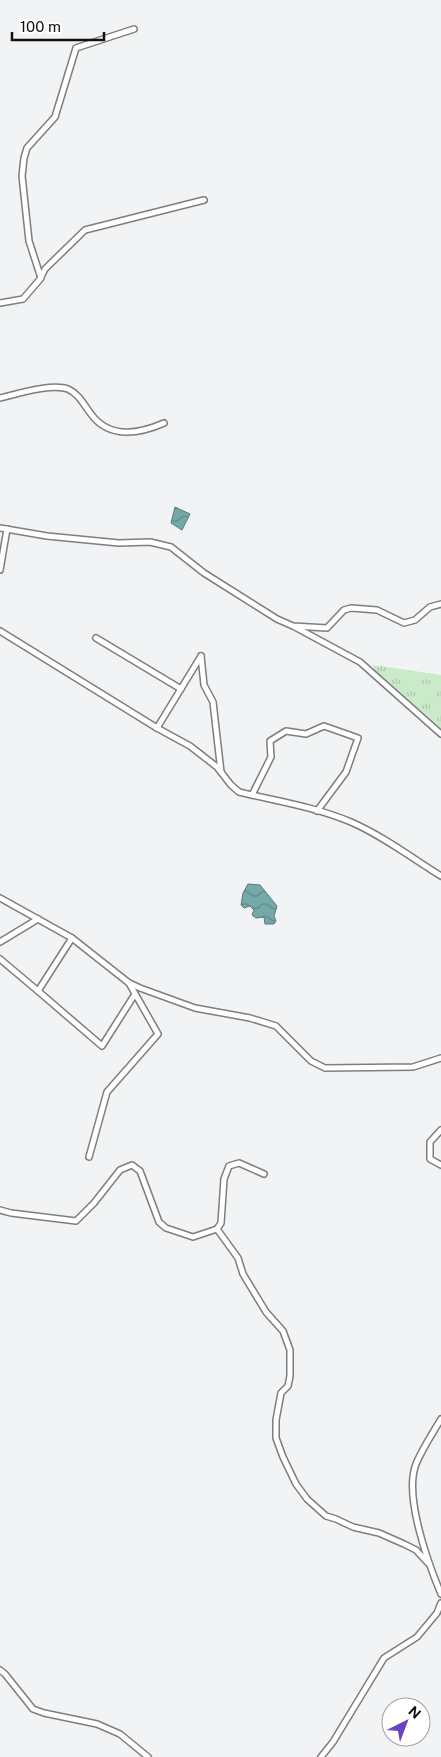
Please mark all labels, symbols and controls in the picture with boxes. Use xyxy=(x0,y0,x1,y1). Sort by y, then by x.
scale bar xyxy=(12,10,105,42)
text: 100 m xyxy=(20,18,61,35)
north arrow xyxy=(381,1697,431,1747)
text: N xyxy=(405,1703,424,1722)

